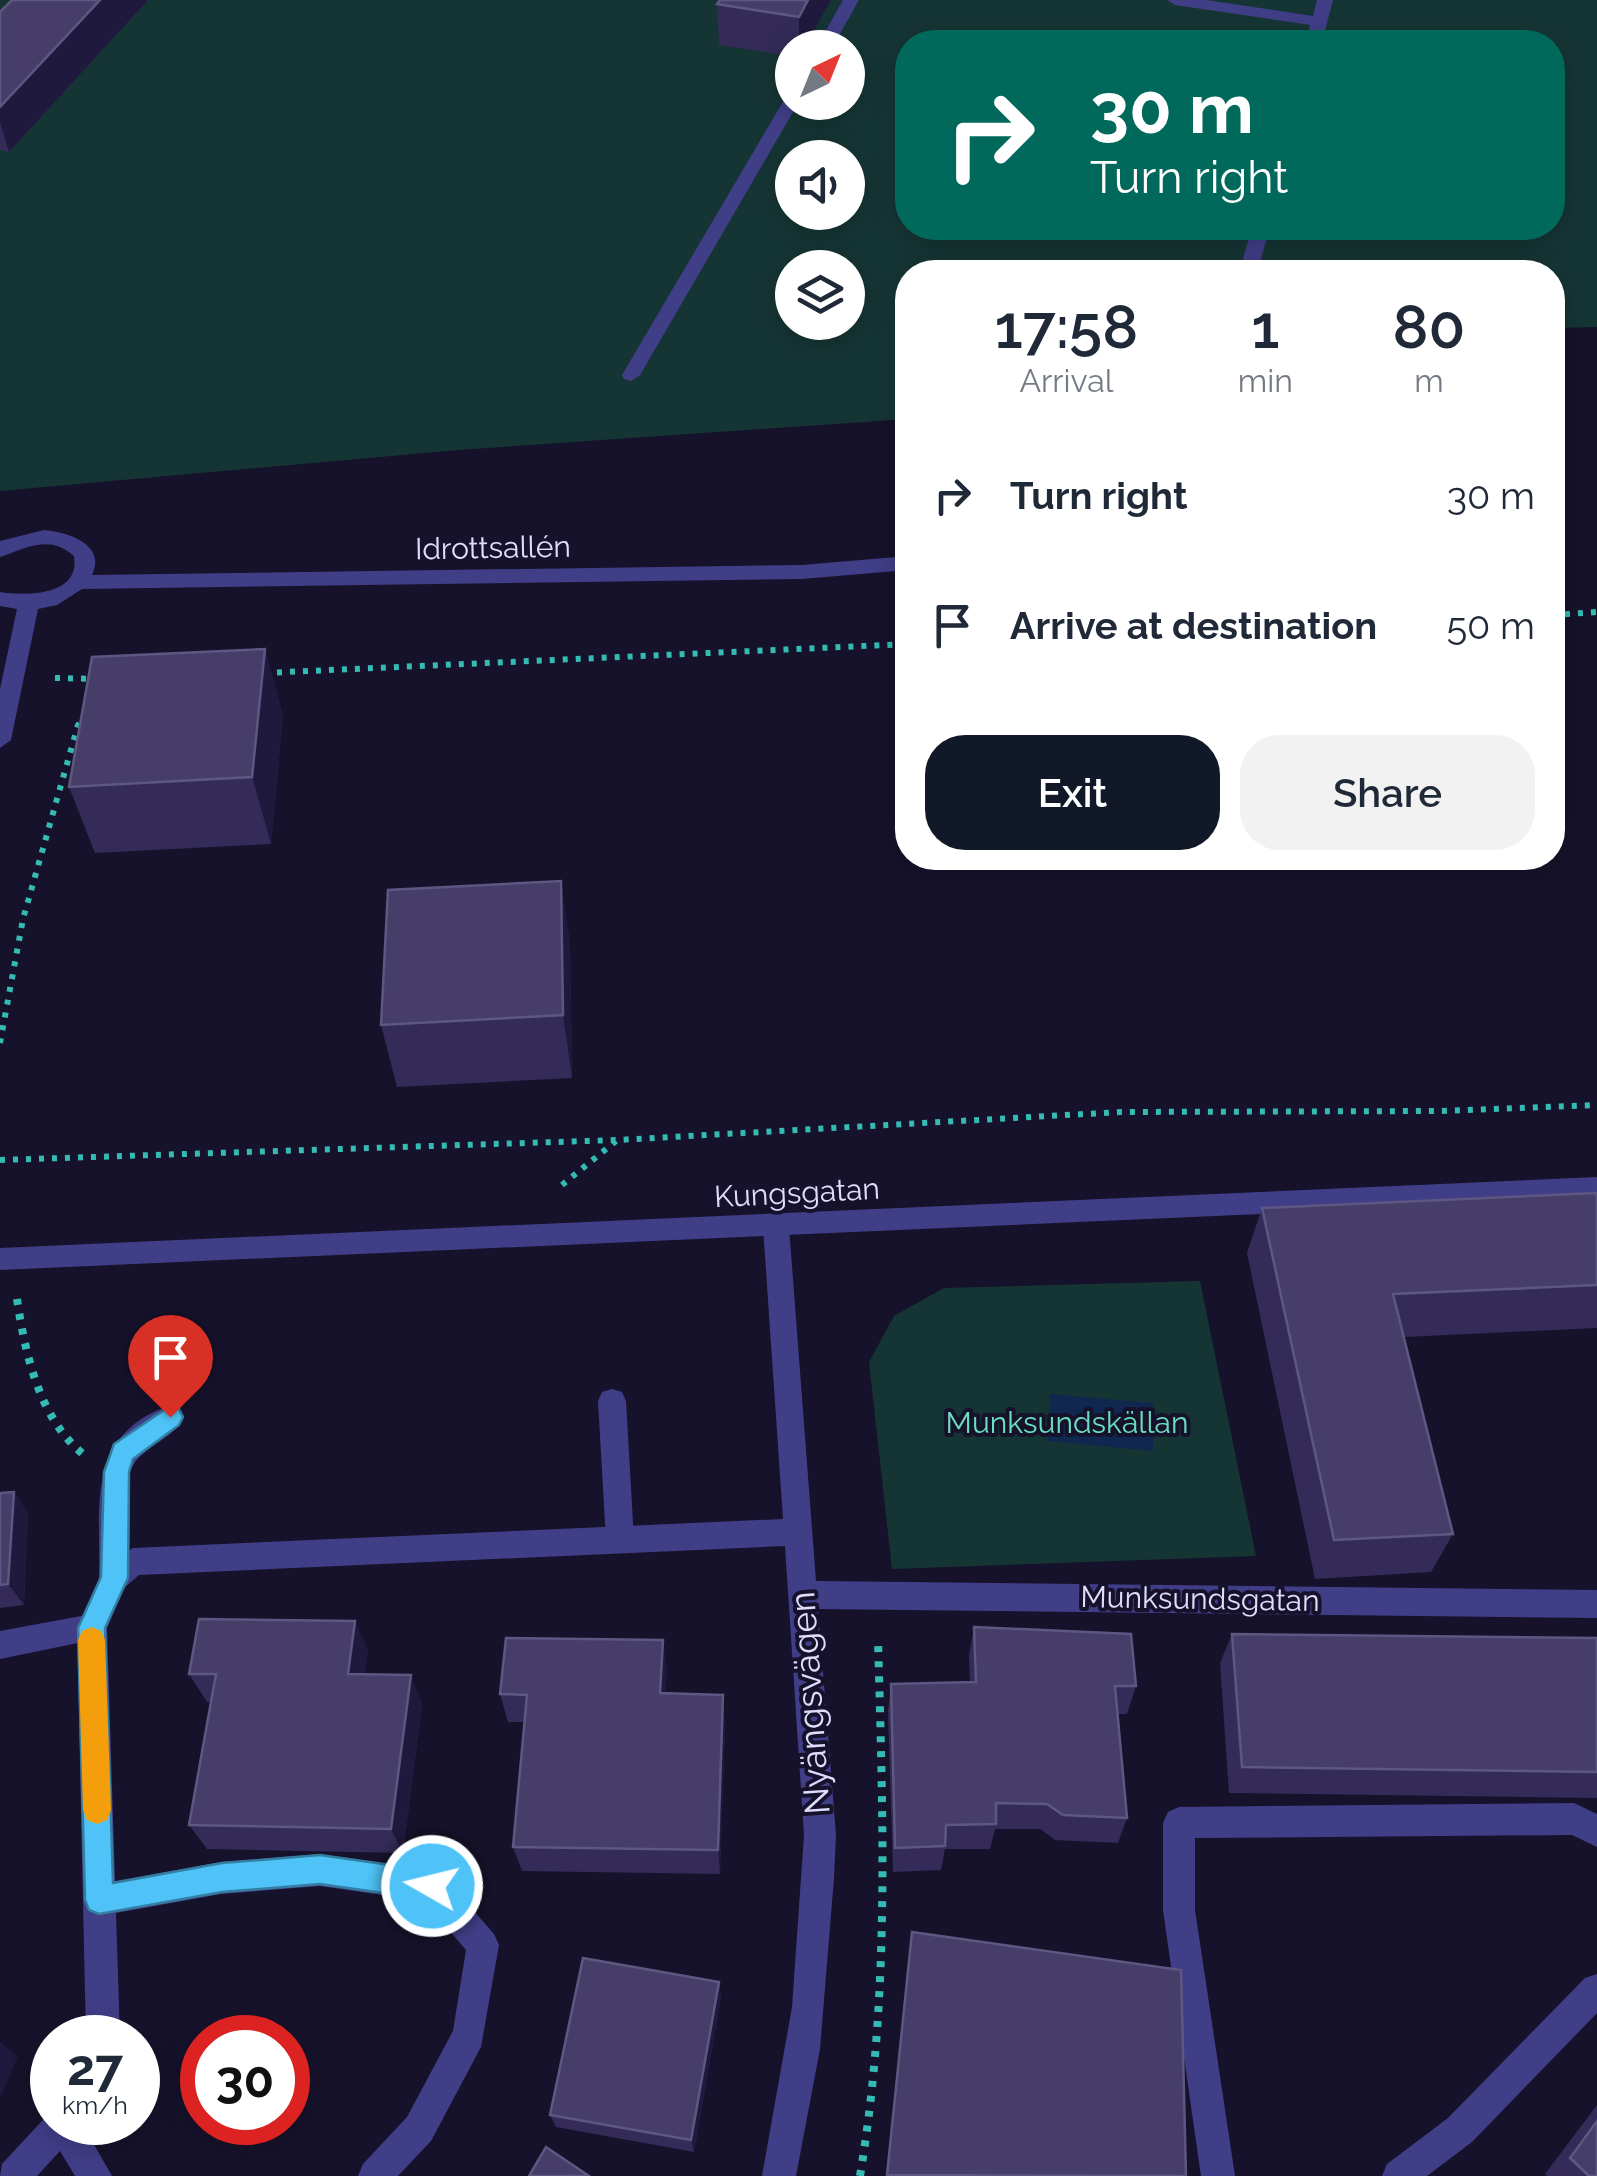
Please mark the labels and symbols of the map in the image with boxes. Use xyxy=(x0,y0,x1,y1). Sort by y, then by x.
north arrow xyxy=(775,30,865,120)
street label: Idrottsallén xyxy=(415,529,571,566)
street label: Kungsgatan xyxy=(713,1171,881,1214)
pin xyxy=(128,1315,213,1418)
park label: Munksundskällan xyxy=(946,1405,1188,1440)
street label: Munksundsgatan xyxy=(1080,1579,1320,1618)
street label: Nyängsvägen xyxy=(781,1590,838,1816)
position arrow xyxy=(380,1834,484,1938)
speed limit sign: 30 xyxy=(180,2015,310,2145)

